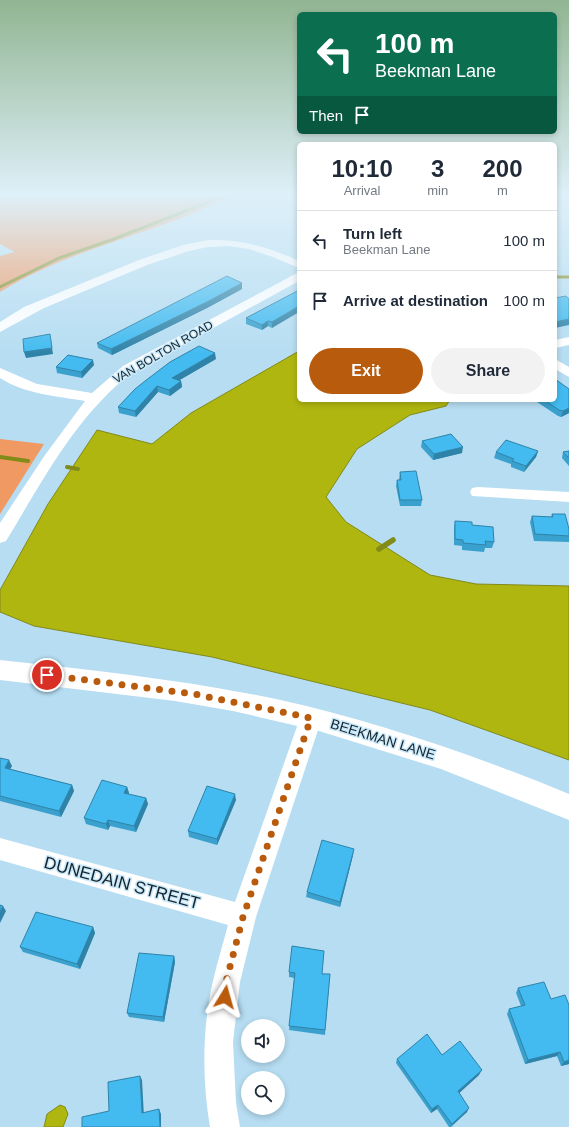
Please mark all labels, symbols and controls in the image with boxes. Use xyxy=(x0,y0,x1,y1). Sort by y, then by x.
icon: left xyxy=(309,28,361,80)
text: 100 m xyxy=(375,28,454,59)
text: Beekman Lane xyxy=(375,61,496,81)
icon: arrive xyxy=(351,104,373,126)
text: Then xyxy=(309,107,343,124)
text: 10:10 xyxy=(331,155,393,182)
text: 3 xyxy=(431,155,444,182)
text: 200 xyxy=(483,155,523,182)
text: Arrival xyxy=(344,183,381,198)
text: min xyxy=(427,183,448,198)
text: m xyxy=(497,183,508,198)
text: Turn left xyxy=(343,225,402,242)
icon: left xyxy=(309,230,331,252)
text: 100 m xyxy=(503,232,545,249)
text: Beekman Lane xyxy=(343,242,430,257)
icon: arrive xyxy=(309,290,331,312)
text: Arrive at destination xyxy=(343,292,488,309)
text: 100 m xyxy=(503,292,545,309)
street label: VAN BOLTON ROAD xyxy=(110,317,216,386)
button: Exit xyxy=(309,348,423,394)
button: Share xyxy=(431,348,545,394)
pin xyxy=(30,658,64,692)
icon: arrive xyxy=(36,664,58,686)
street label: BEEKMAN LANE xyxy=(329,715,437,763)
street label: DUNEDAIN STREET xyxy=(42,853,202,913)
position arrow xyxy=(204,976,246,1018)
map controls xyxy=(241,1019,285,1115)
button: sound xyxy=(241,1019,285,1063)
button: search xyxy=(241,1071,285,1115)

